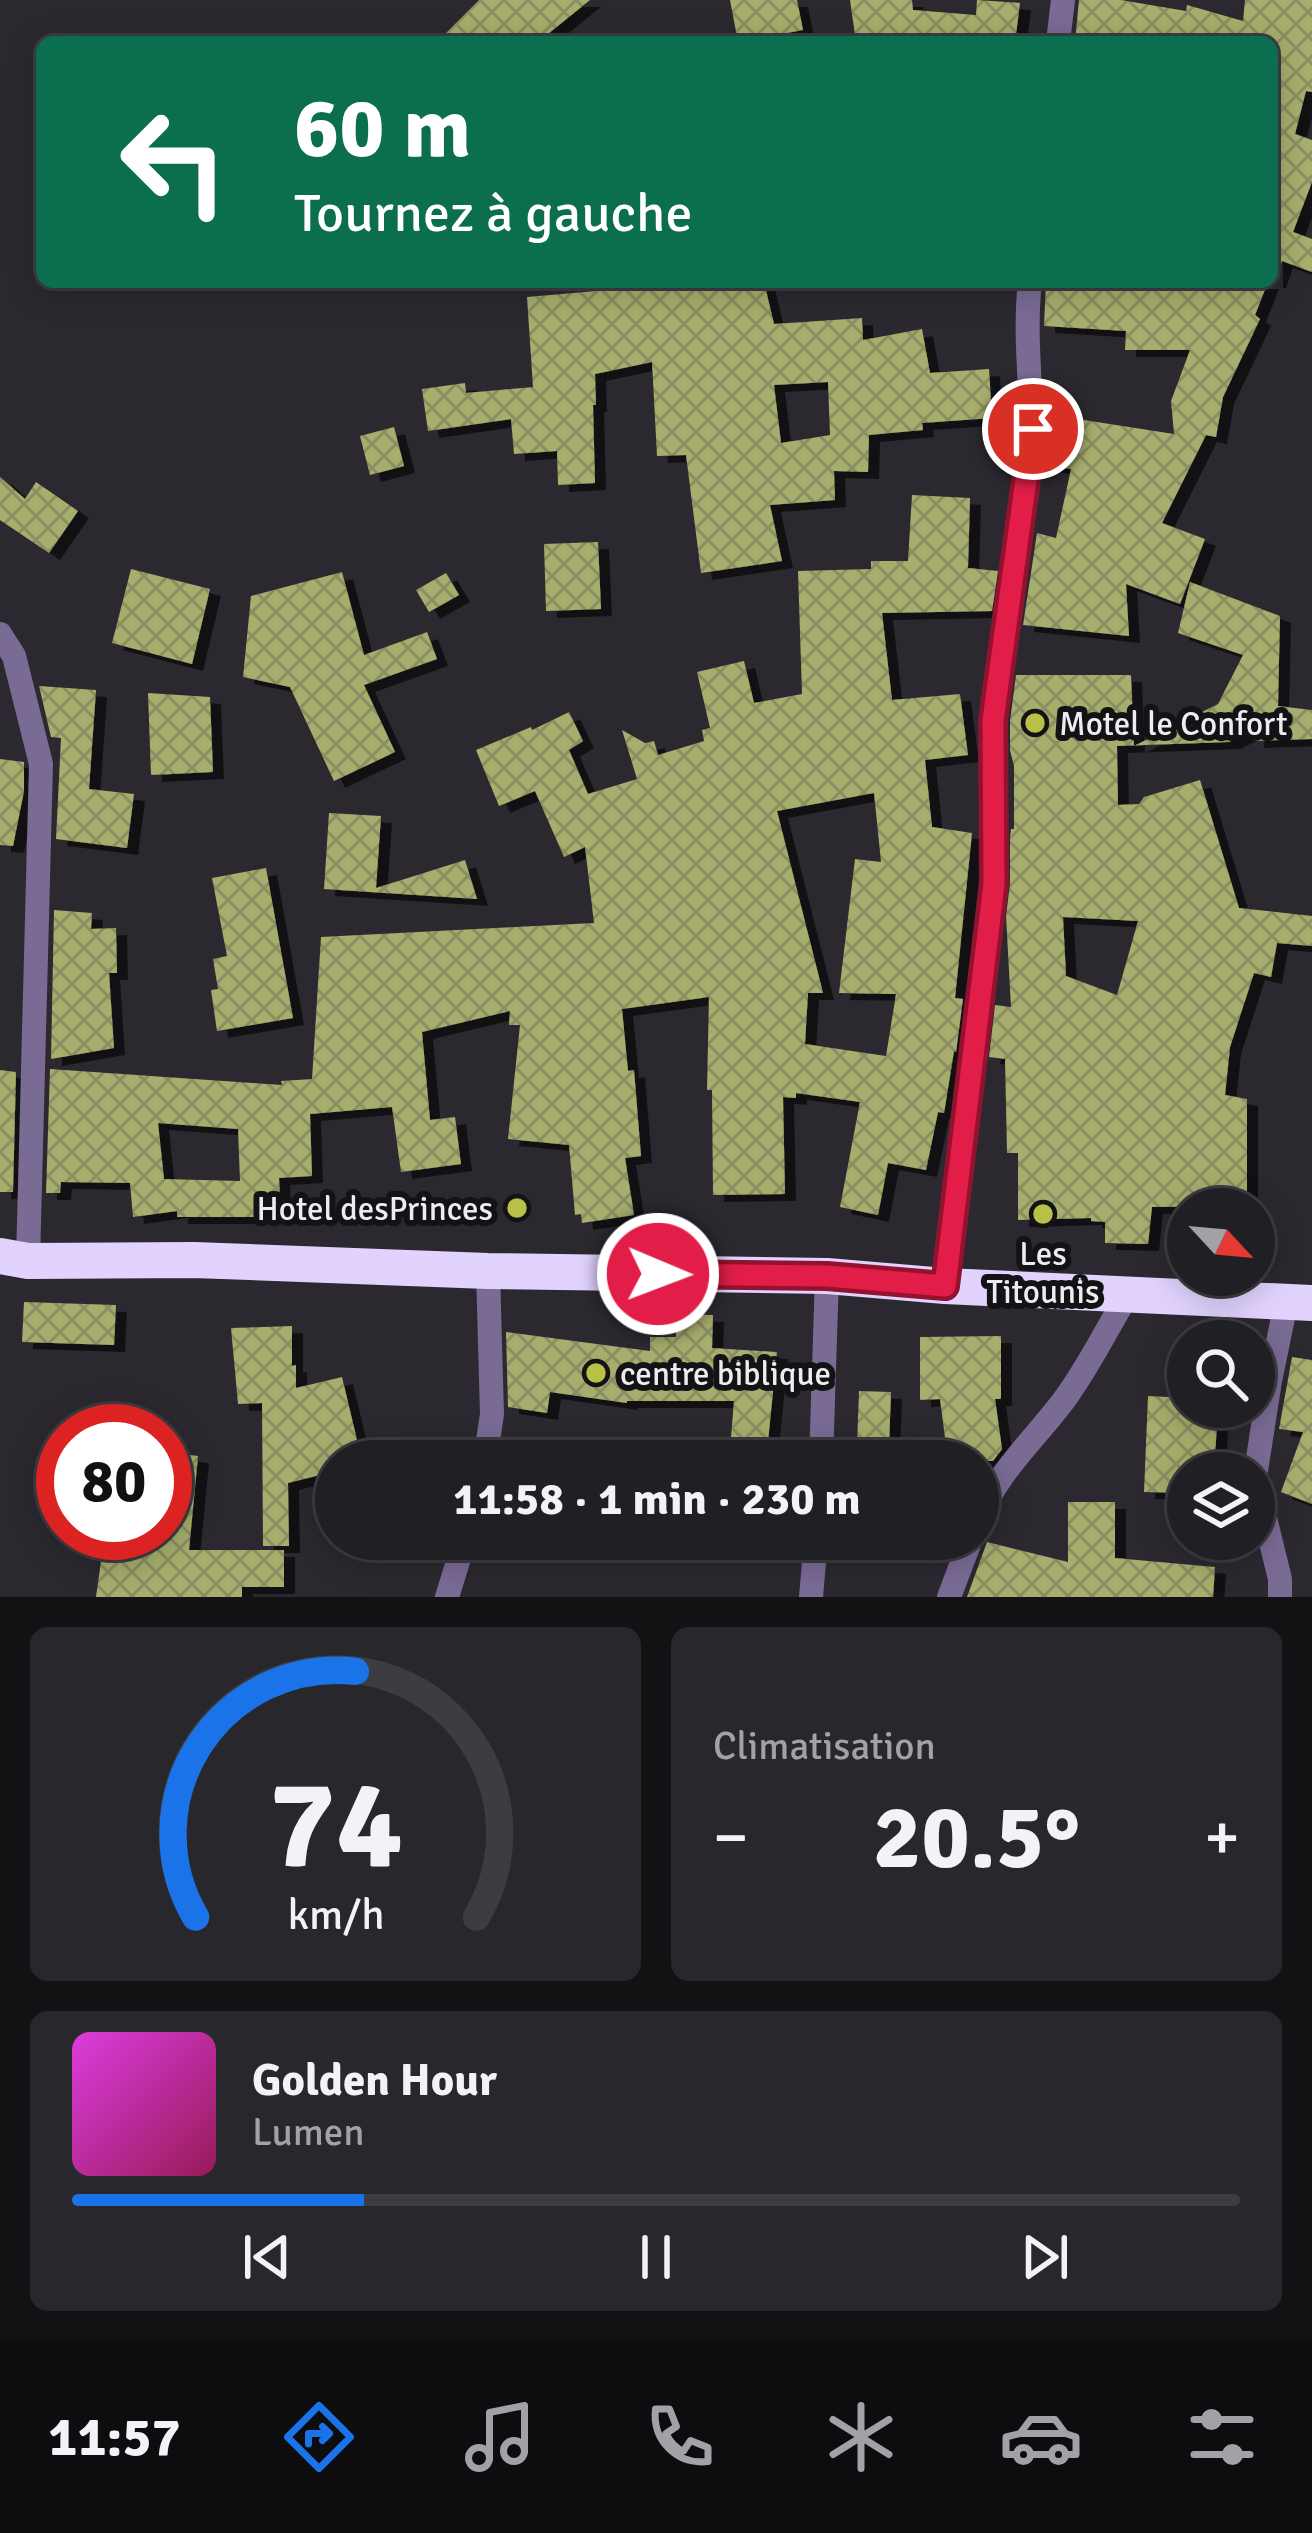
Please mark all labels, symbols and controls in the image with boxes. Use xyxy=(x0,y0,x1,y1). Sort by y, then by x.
text: 60 m xyxy=(294,77,471,181)
icon: left xyxy=(96,84,252,240)
text: Tournez à gauche xyxy=(294,180,692,247)
pin xyxy=(982,378,1084,480)
icon: arrive xyxy=(1000,396,1066,462)
place label: Motel le Confort xyxy=(1059,704,1287,745)
marker: Motel le Confort xyxy=(1022,710,1048,736)
north arrow xyxy=(1167,1188,1275,1296)
map controls xyxy=(1167,1188,1275,1560)
place label: Hotel desPrinces xyxy=(257,1189,493,1230)
marker: Hotel desPrinces xyxy=(504,1195,530,1221)
marker: Les Titounis xyxy=(1030,1201,1056,1227)
position arrow xyxy=(595,1211,721,1337)
place label: Les Titounis xyxy=(987,1234,1099,1313)
button: search xyxy=(1167,1320,1275,1428)
place label: centre biblique xyxy=(620,1354,831,1395)
marker: centre biblique xyxy=(583,1360,609,1386)
speed limit sign: 80 xyxy=(36,1404,192,1560)
button: layers xyxy=(1167,1452,1275,1560)
text: 11:58 · 1 min · 230 m xyxy=(453,1472,861,1527)
text: Climatisation xyxy=(713,1722,936,1770)
text: 74 xyxy=(268,1749,403,1902)
text: 20.5° xyxy=(873,1782,1080,1893)
text: − xyxy=(713,1797,749,1878)
text: + xyxy=(1204,1797,1240,1878)
text: km/h xyxy=(287,1889,384,1942)
text: Golden Hour xyxy=(252,2053,497,2108)
text: Lumen xyxy=(252,2108,365,2156)
icon: previous xyxy=(234,2224,300,2290)
icon: pause xyxy=(623,2224,689,2290)
icon: next xyxy=(1012,2224,1078,2290)
icon: directions xyxy=(277,2395,361,2479)
icon: music xyxy=(458,2395,542,2479)
icon: phone xyxy=(638,2395,722,2479)
icon: climate xyxy=(819,2395,903,2479)
icon: car xyxy=(999,2395,1083,2479)
icon: filters xyxy=(1180,2395,1264,2479)
text: 11:57 xyxy=(48,2404,181,2471)

